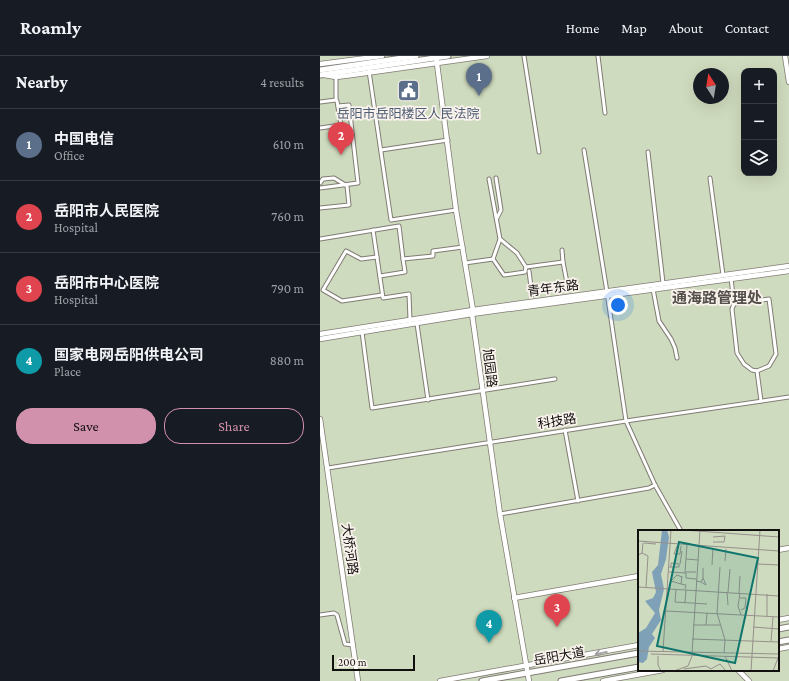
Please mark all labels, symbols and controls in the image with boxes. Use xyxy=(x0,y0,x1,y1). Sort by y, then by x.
text: Roamly xyxy=(20,17,81,38)
text: Home xyxy=(566,20,599,36)
text: Map xyxy=(621,20,647,36)
text: About xyxy=(669,20,703,36)
text: Contact xyxy=(725,20,769,36)
pin: 1 xyxy=(466,63,492,96)
north arrow xyxy=(693,68,729,104)
map controls xyxy=(741,68,777,176)
button: + xyxy=(741,68,777,104)
text: Nearby xyxy=(16,73,68,92)
text: 4 results xyxy=(260,75,304,90)
public building icon: 岳阳市岳阳楼区人民法院 xyxy=(395,78,421,104)
button: − xyxy=(741,104,777,140)
place label: 岳阳市岳阳楼区人民法院 xyxy=(336,106,480,121)
pin: 2 xyxy=(328,122,354,155)
text: 中国电信 xyxy=(54,131,114,147)
text: 1 xyxy=(27,137,31,152)
text: 610 m xyxy=(273,137,304,152)
button: layers xyxy=(741,140,777,176)
text: Office xyxy=(54,148,85,163)
text: 岳阳市人民医院 xyxy=(54,203,159,219)
text: 2 xyxy=(26,209,32,224)
text: 760 m xyxy=(271,209,304,224)
text: Hospital xyxy=(54,220,98,235)
text: 岳阳市中心医院 xyxy=(54,275,159,291)
street label: 青年东路 xyxy=(526,277,580,299)
text: 3 xyxy=(26,281,32,296)
text: 790 m xyxy=(271,281,304,296)
district label: 通海路管理处 xyxy=(672,289,762,306)
text: Hospital xyxy=(54,292,98,307)
your location xyxy=(608,295,628,315)
text: 国家电网岳阳供电公司 xyxy=(54,347,204,363)
street label: 旭园路 xyxy=(480,348,500,388)
text: 4 xyxy=(25,353,33,368)
text: 880 m xyxy=(270,353,304,368)
text: Place xyxy=(54,364,81,379)
button: Save xyxy=(16,408,156,444)
button: Share xyxy=(164,408,304,444)
street label: 科技路 xyxy=(537,411,577,431)
street label: 大桥河路 xyxy=(339,522,361,576)
inset map xyxy=(638,530,779,671)
pin: 3 xyxy=(544,594,570,627)
pin: 4 xyxy=(476,610,502,643)
street label: 岳阳大道 xyxy=(532,644,586,668)
one-way arrow xyxy=(595,649,608,657)
scale bar xyxy=(332,653,415,672)
text: 200 m xyxy=(338,656,367,668)

